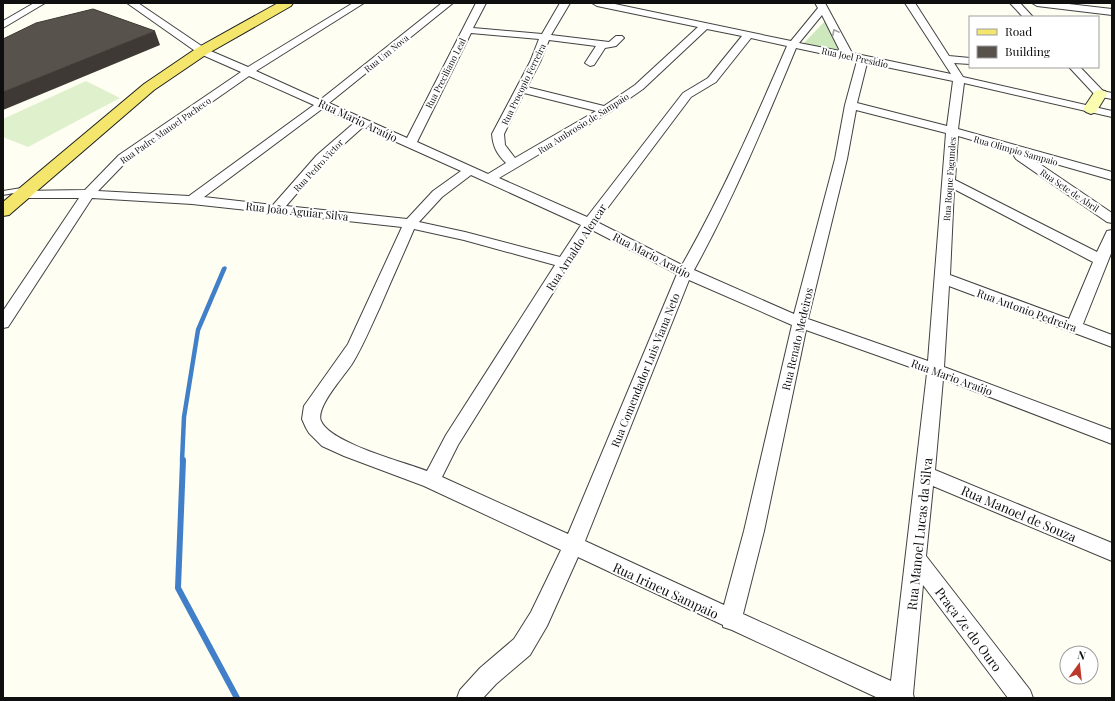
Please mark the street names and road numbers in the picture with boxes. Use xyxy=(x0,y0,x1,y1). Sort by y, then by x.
street label: Rua Um Nova xyxy=(361,31,411,75)
street label: Rua Preciliano Leal xyxy=(422,35,468,110)
street label: Rua Procopio Ferreira xyxy=(498,41,548,127)
street label: Rua Joel Presidio xyxy=(821,44,889,70)
street label: Rua Ambrosio de Sampaio xyxy=(535,90,631,156)
street label: Rua Padre Manoel Pacheco xyxy=(117,94,213,166)
street label: Rua Mario Araújo xyxy=(316,95,400,145)
street label: Rua Olimpio Sampaio xyxy=(972,132,1060,168)
street label: Rua Pedro Victor xyxy=(290,136,346,194)
street label: Rua Roque Fagundes xyxy=(940,137,958,221)
street label: Rua Sete de Abril xyxy=(1038,166,1102,214)
street label: Rua João Aguiar Silva xyxy=(245,198,350,224)
street label: Rua Arnaldo Alencar xyxy=(542,201,610,293)
street label: Rua Mario Araújo xyxy=(610,229,694,281)
street label: Rua Antonio Pedreira xyxy=(975,285,1080,335)
street label: Rua Renato Medeiros xyxy=(778,286,816,392)
street label: Rua Comendador Luis Viana Neto xyxy=(607,291,683,449)
street label: Rua Mario Araújo xyxy=(909,355,995,399)
street label: Rua Manoel Lucas da Silva xyxy=(903,456,936,611)
street label: Rua Manoel de Souza xyxy=(959,481,1080,545)
street label: Rua Irineu Sampaio xyxy=(610,558,722,622)
street label: Praça Ze do Ouro xyxy=(932,584,1006,674)

